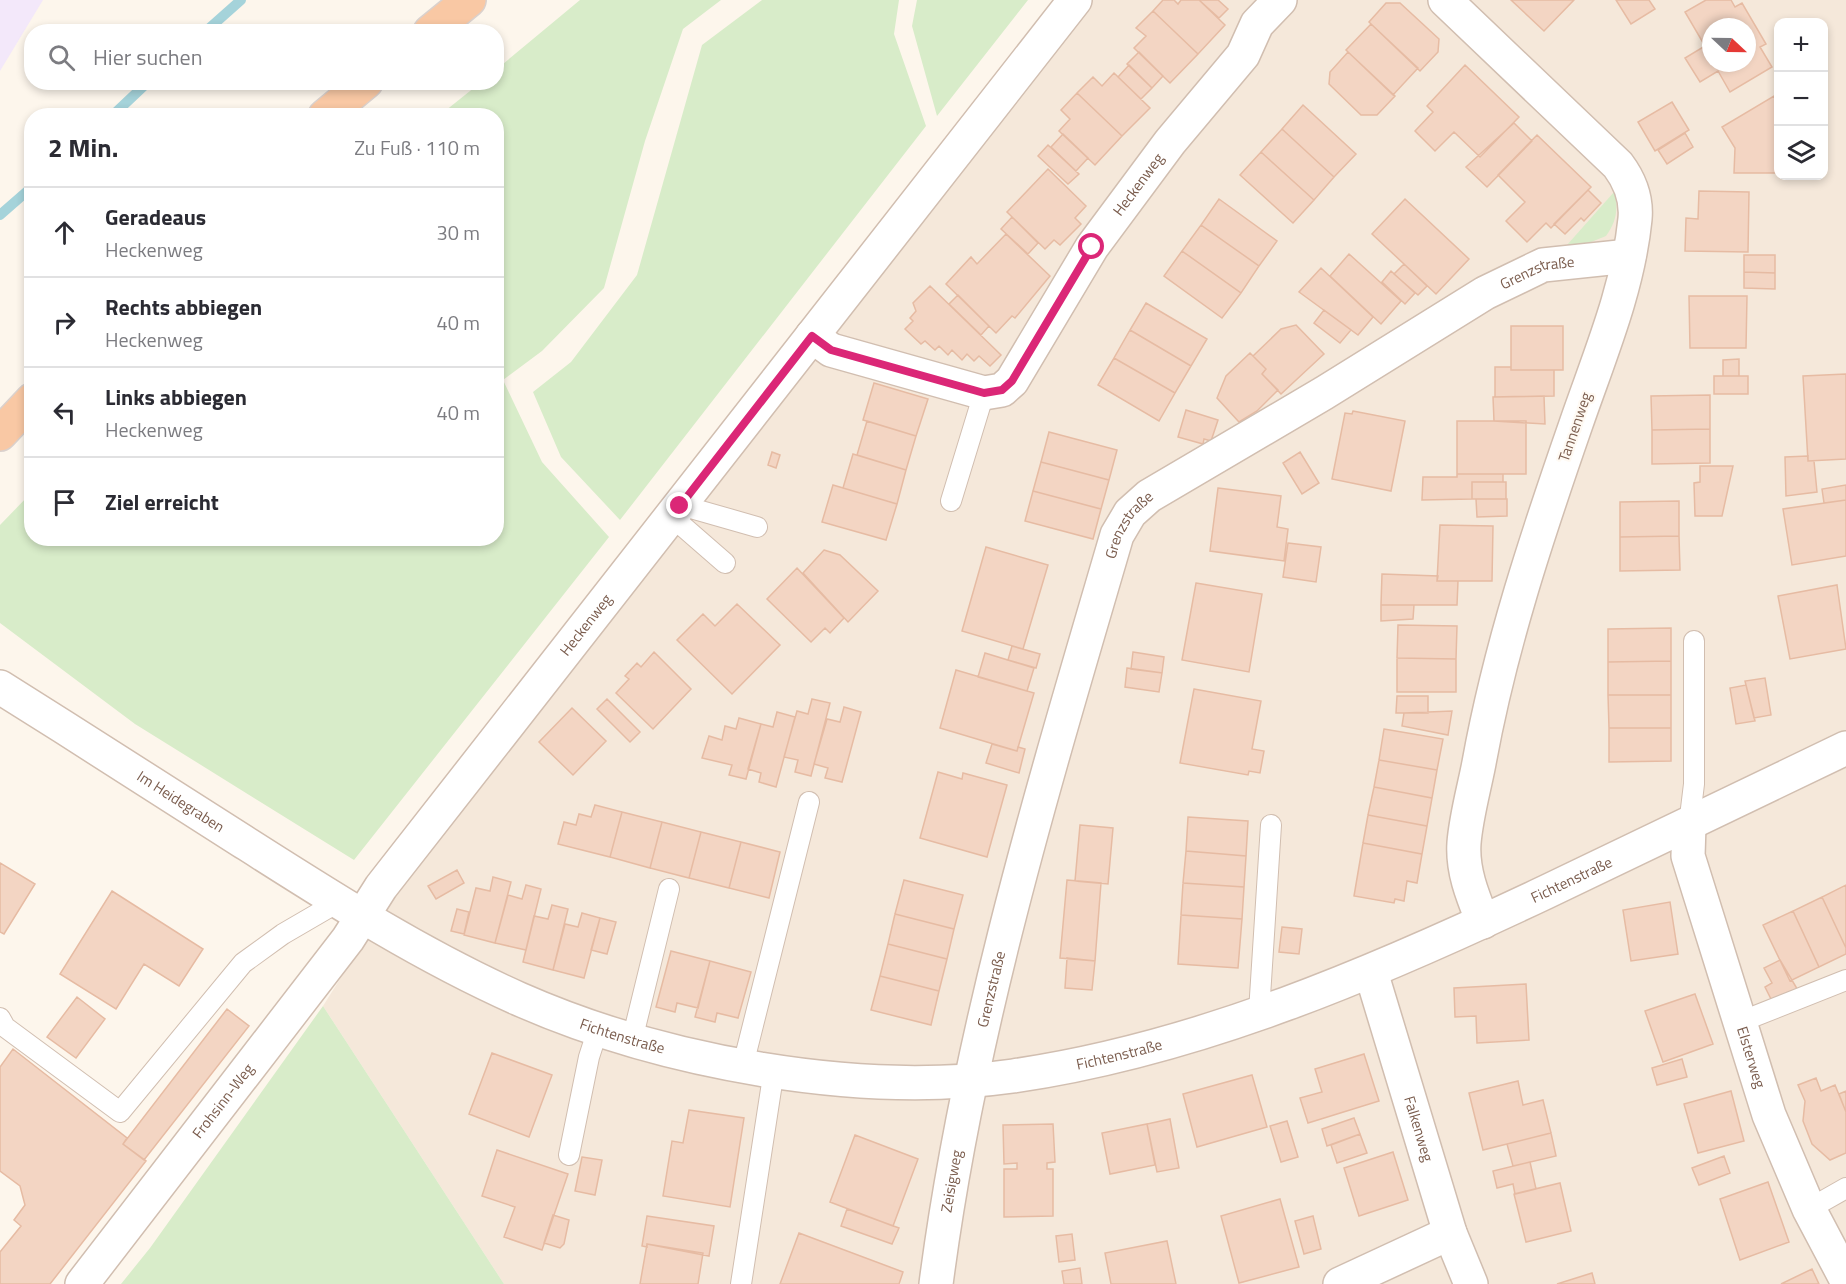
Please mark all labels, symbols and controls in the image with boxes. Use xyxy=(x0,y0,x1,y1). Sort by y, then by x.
north arrow xyxy=(1702,18,1756,72)
map controls xyxy=(1774,18,1828,180)
button: + xyxy=(1774,18,1828,72)
search box xyxy=(24,24,504,90)
text: Hier suchen xyxy=(93,40,202,74)
icon: search xyxy=(45,41,78,74)
button: − xyxy=(1774,72,1828,126)
button: layers xyxy=(1774,126,1828,180)
text: 2 Min. xyxy=(48,128,118,167)
text: Zu Fuß · 110 m xyxy=(354,132,480,163)
street label: Heckenweg xyxy=(1107,148,1169,221)
text: Geradeaus xyxy=(105,200,206,234)
icon: ahead xyxy=(48,216,81,249)
text: 30 m xyxy=(436,217,480,248)
route start xyxy=(1078,233,1104,259)
text: Heckenweg xyxy=(105,234,203,265)
street label: Grenzstraße xyxy=(1496,250,1575,295)
text: Rechts abbiegen xyxy=(105,290,262,324)
icon: right xyxy=(48,306,81,339)
text: 40 m xyxy=(436,307,480,338)
text: Heckenweg xyxy=(105,324,203,355)
text: Links abbiegen xyxy=(105,380,247,414)
street label: Tannenweg xyxy=(1552,389,1597,465)
icon: left xyxy=(48,396,81,429)
text: 40 m xyxy=(436,397,480,428)
text: Heckenweg xyxy=(105,414,203,445)
text: Ziel erreicht xyxy=(105,485,219,519)
street label: Grenzstraße xyxy=(1099,485,1158,561)
icon: arrive xyxy=(48,486,81,519)
route end xyxy=(666,492,692,518)
street label: Heckenweg xyxy=(554,588,618,661)
street label: Im Heidegraben xyxy=(133,765,229,838)
street label: Fichtenstraße xyxy=(1527,850,1616,909)
street label: Grenzstraße xyxy=(971,949,1011,1030)
street label: Fichtenstraße xyxy=(577,1012,667,1060)
street label: Elsterweg xyxy=(1731,1024,1772,1091)
street label: Fichtenstraße xyxy=(1074,1033,1165,1076)
street label: Frohsinn-Weg xyxy=(186,1058,259,1143)
street label: Falkenweg xyxy=(1398,1093,1440,1165)
street label: Zeisigweg xyxy=(935,1148,968,1214)

